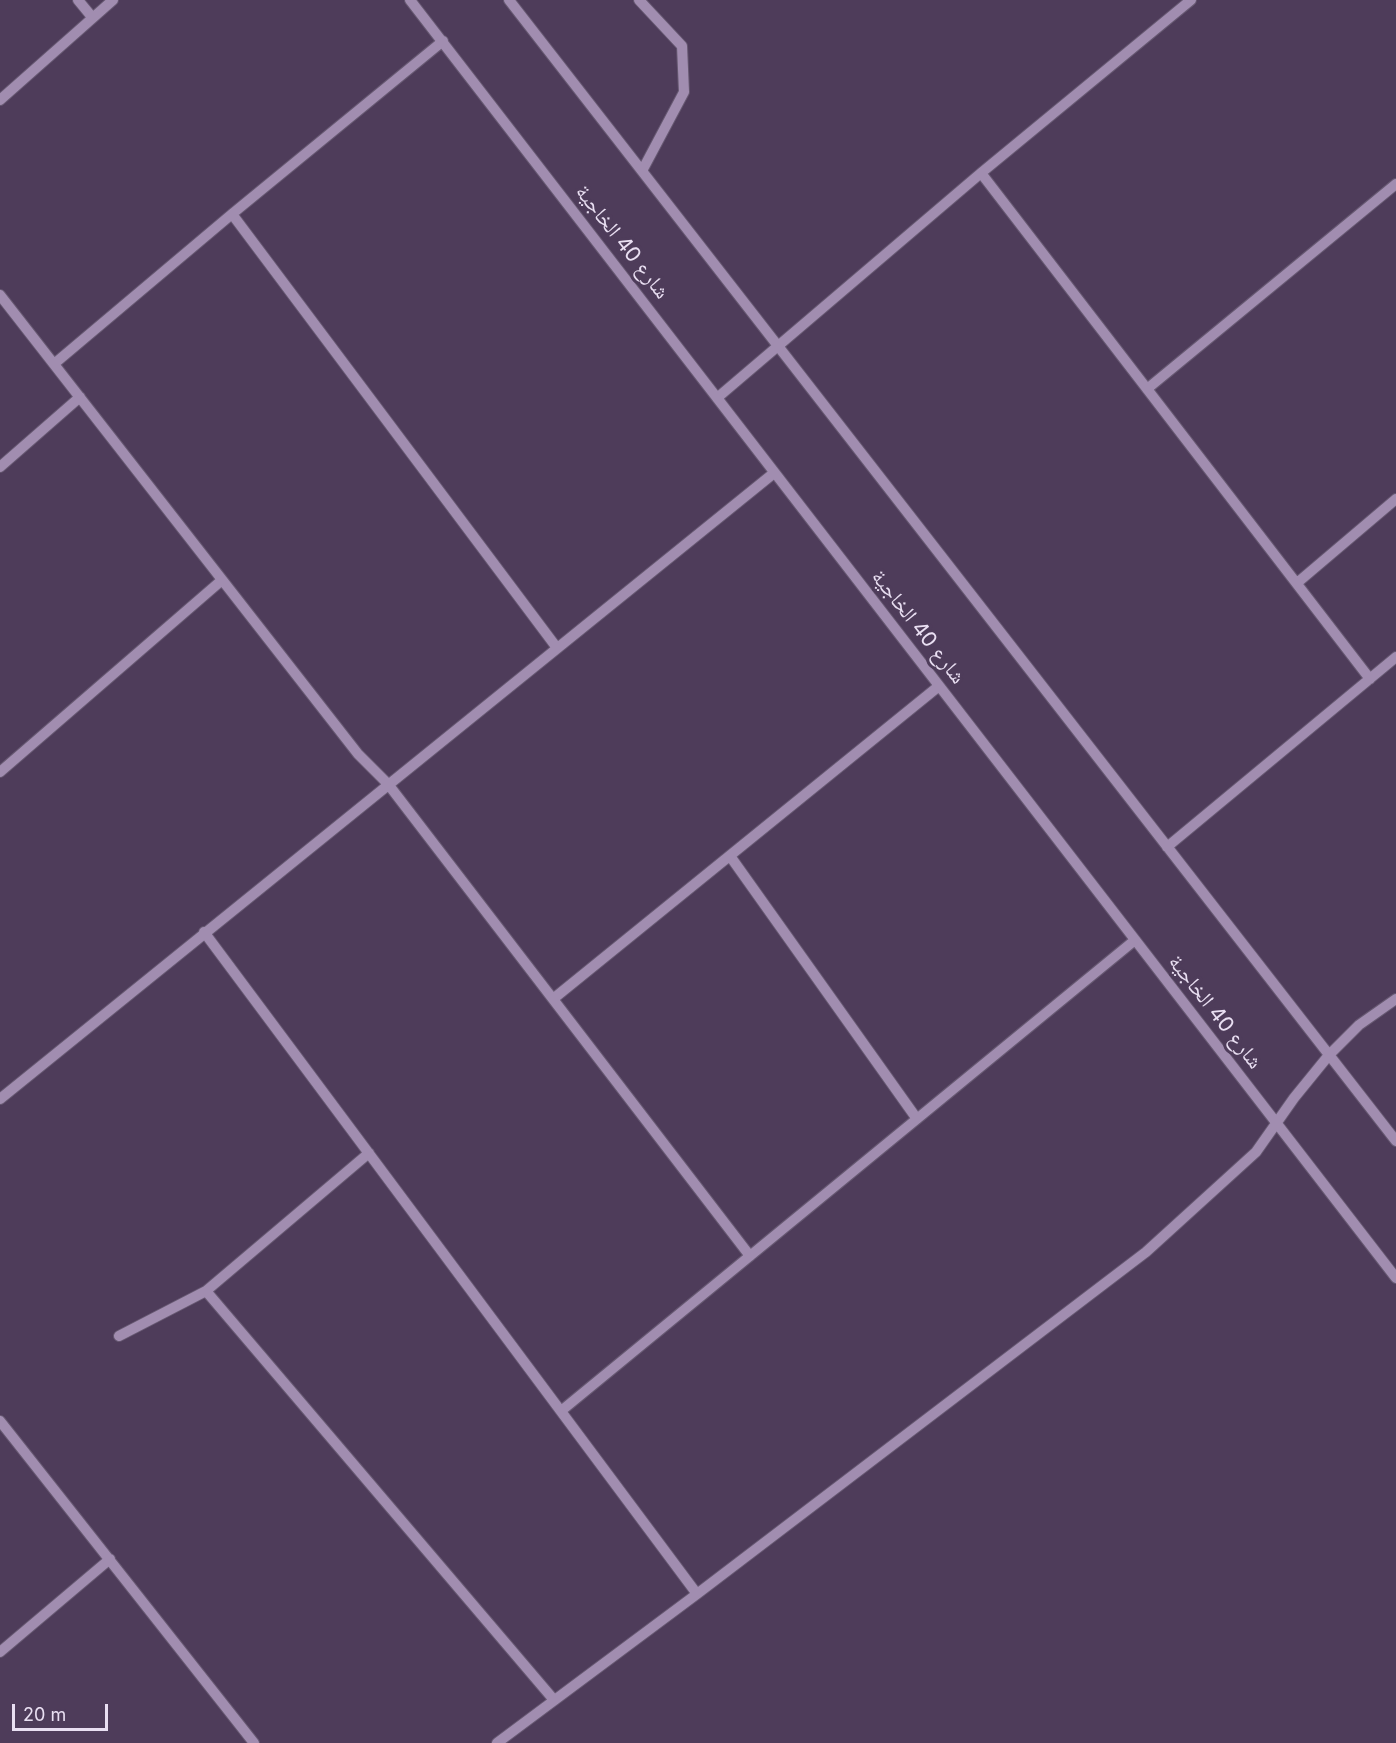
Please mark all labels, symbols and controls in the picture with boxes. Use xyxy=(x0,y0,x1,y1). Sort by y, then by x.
street label: شارع 40 الخاجية xyxy=(570,180,674,304)
street label: شارع 40 الخاجية xyxy=(866,565,970,689)
street label: شارع 40 الخاجية xyxy=(1163,950,1267,1074)
scale bar xyxy=(15,1692,111,1730)
text: 20 m xyxy=(23,1704,66,1725)

